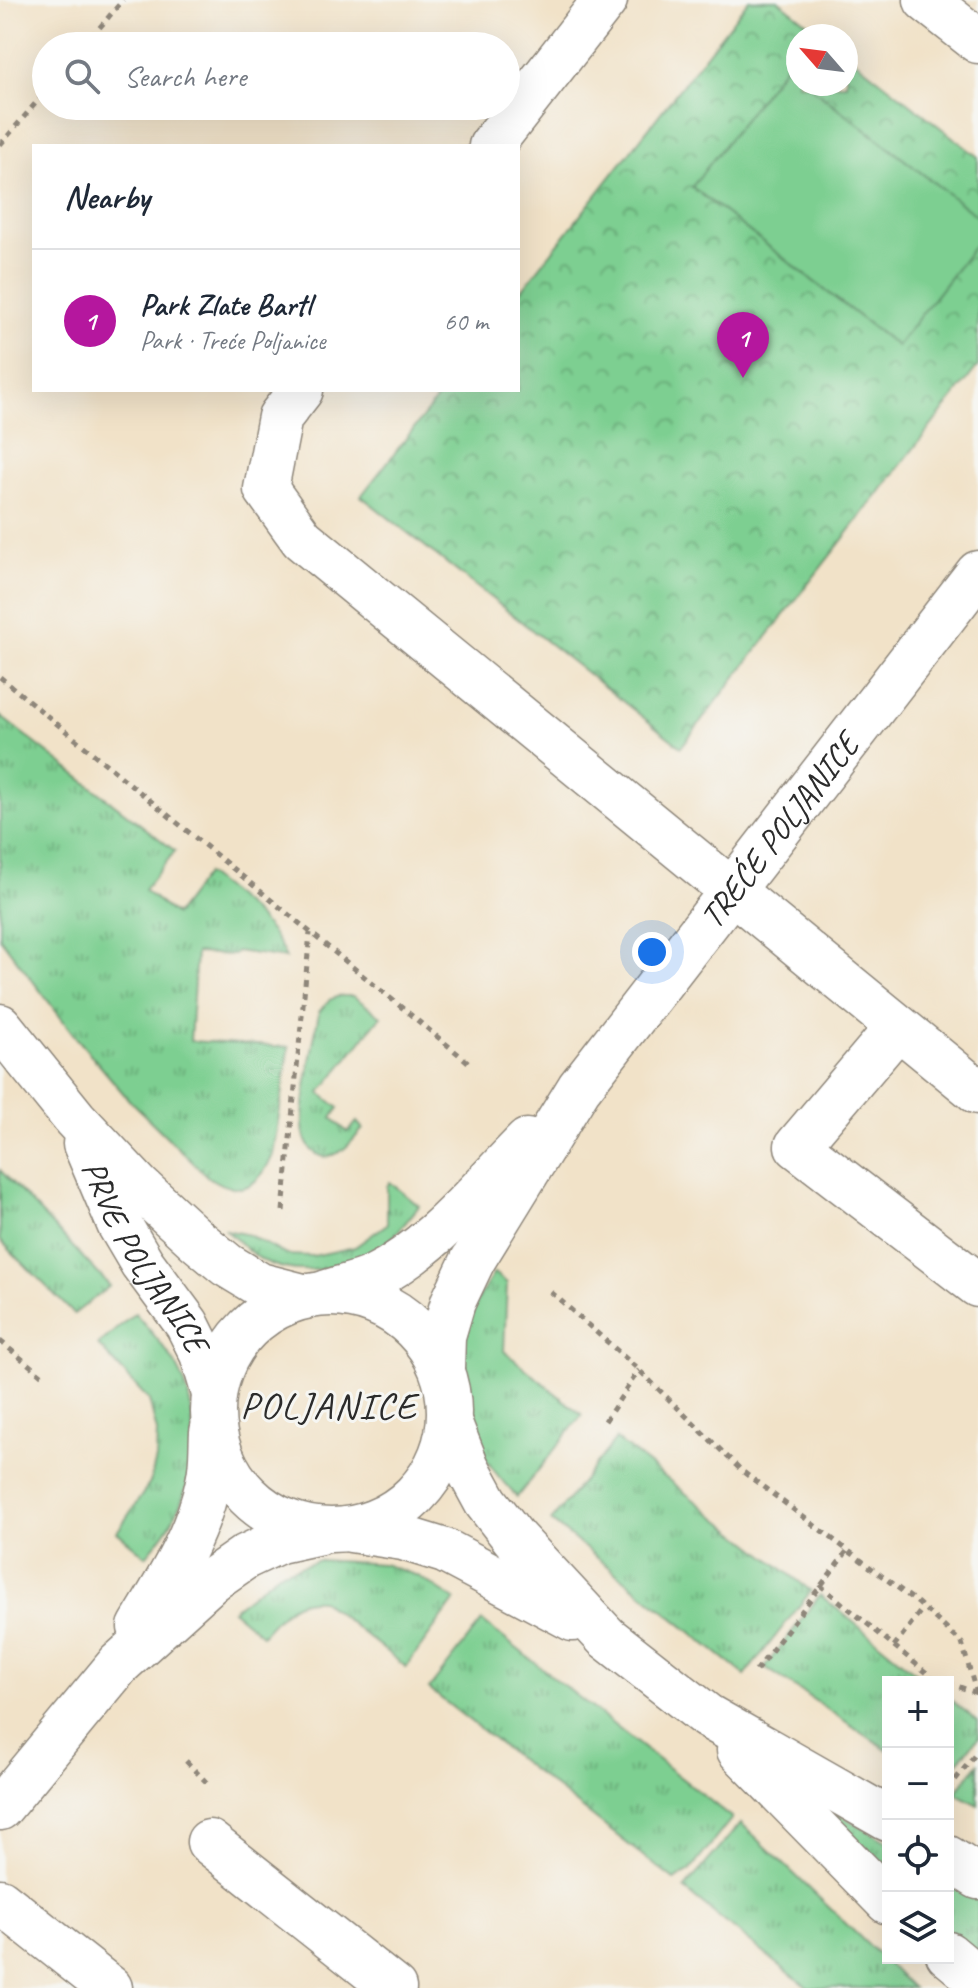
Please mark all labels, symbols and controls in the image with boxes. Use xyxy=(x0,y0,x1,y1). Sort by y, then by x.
north arrow xyxy=(786,24,858,96)
search box xyxy=(32,32,520,120)
icon: search xyxy=(60,54,104,98)
text: Search here xyxy=(124,57,246,95)
text: Nearby xyxy=(64,175,150,218)
text: Park Zlate Bartl xyxy=(140,286,311,324)
text: 1 xyxy=(84,305,96,338)
text: 60 m xyxy=(444,305,488,338)
pin: 1 xyxy=(717,312,769,378)
text: Park · Treće Poljanice xyxy=(140,324,325,357)
street label: TREĆE POLJANICE xyxy=(690,721,871,937)
your location xyxy=(632,932,672,972)
street label: PRVE POLJANICE xyxy=(72,1154,220,1363)
district label: POLJANICE xyxy=(240,1382,421,1429)
map controls xyxy=(882,1676,954,1964)
button: + xyxy=(882,1676,954,1748)
button: − xyxy=(882,1748,954,1820)
button: locate xyxy=(882,1820,954,1892)
button: layers xyxy=(882,1892,954,1964)

